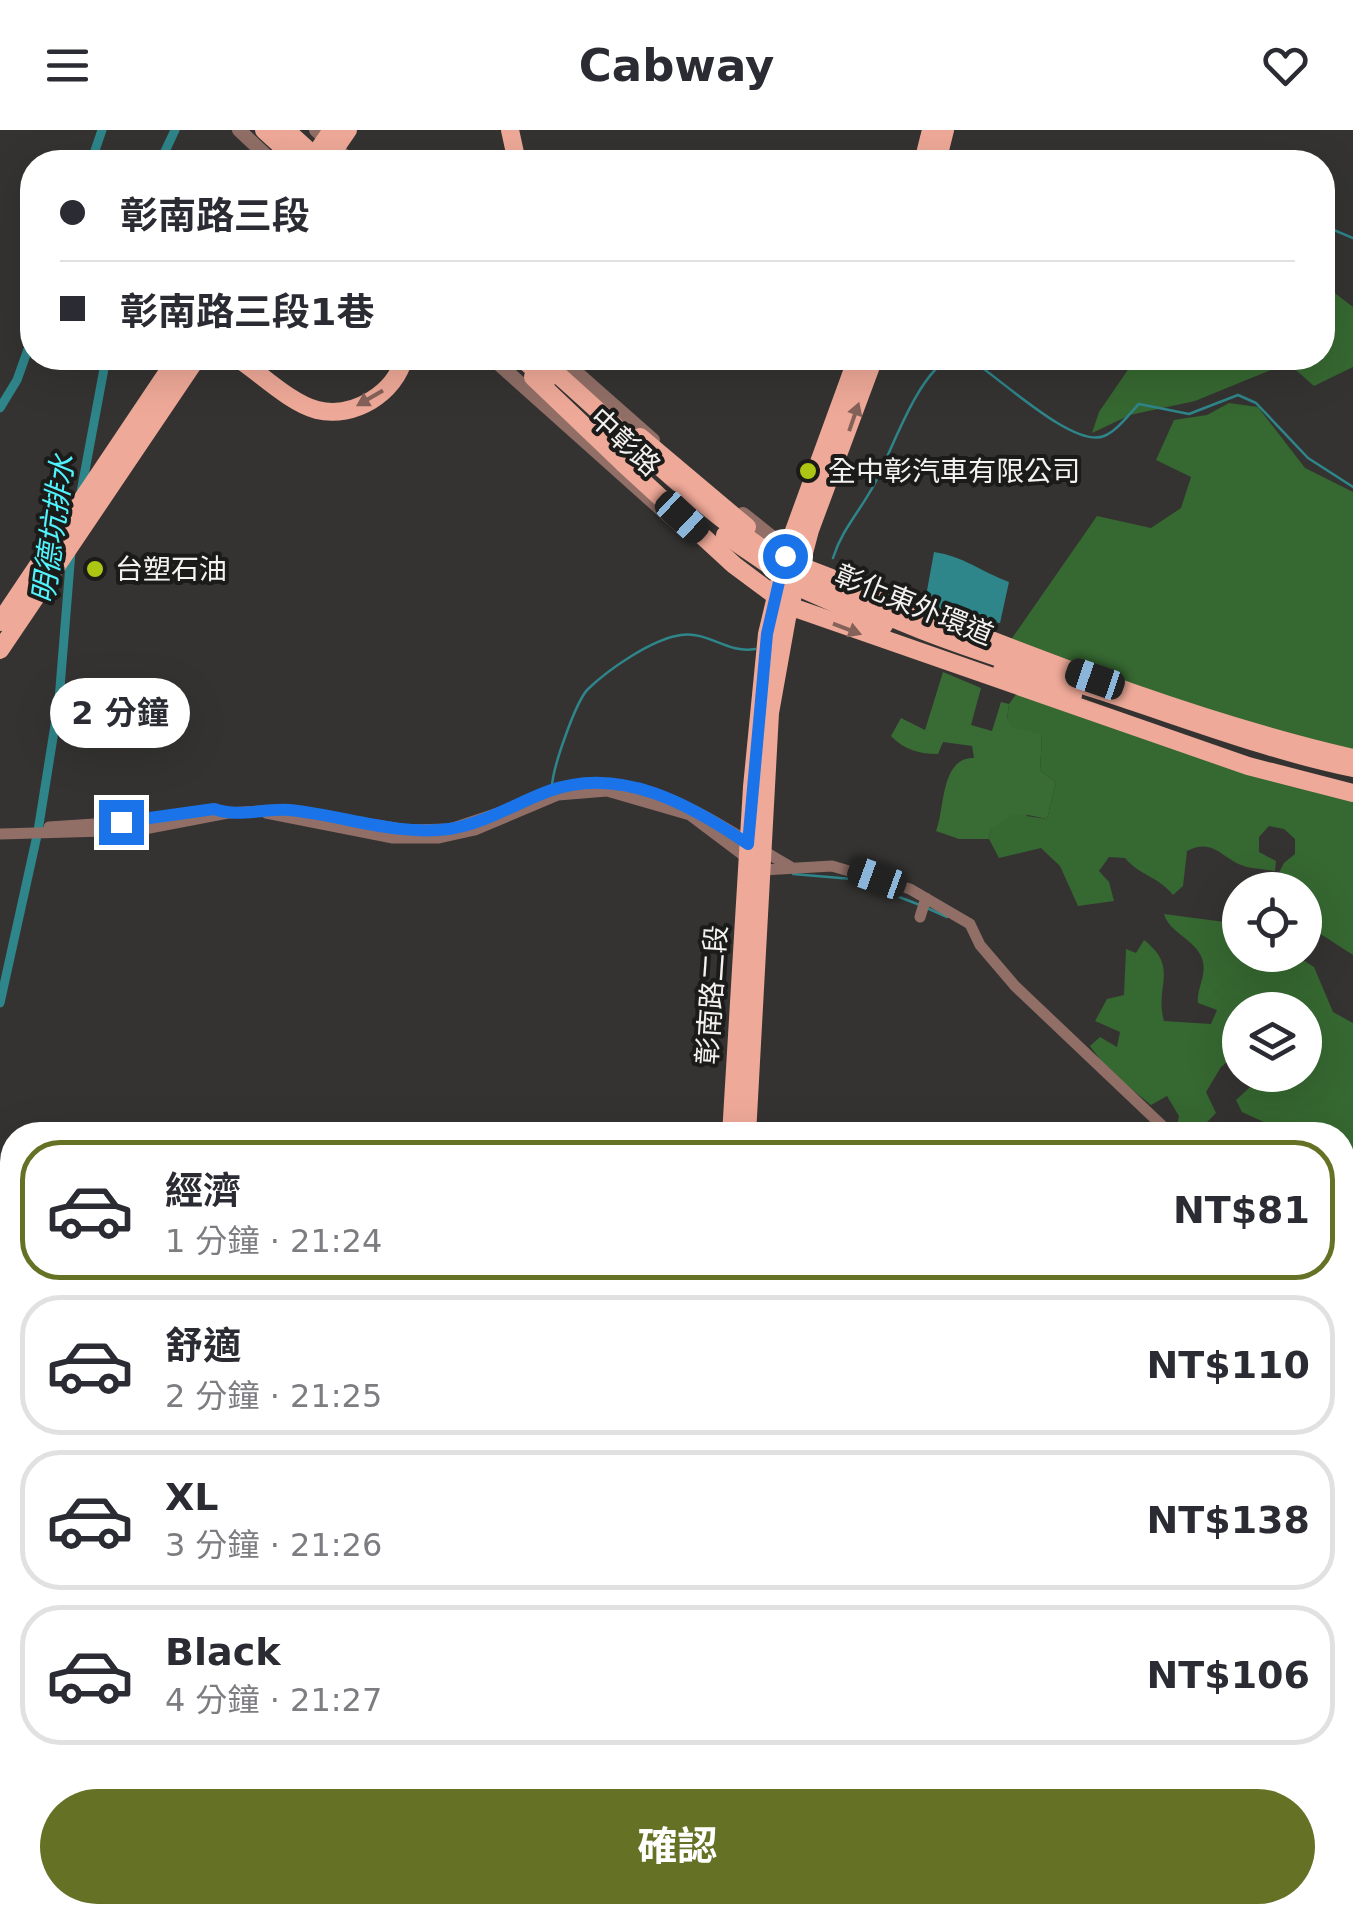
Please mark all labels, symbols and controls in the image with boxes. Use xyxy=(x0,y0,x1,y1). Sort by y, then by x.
icon: menu xyxy=(40,38,95,93)
icon: heart xyxy=(1258,38,1313,93)
text: Cabway xyxy=(579,39,774,92)
text: 彰南路三段 xyxy=(120,194,310,238)
text: 彰南路三段1巷 xyxy=(120,290,374,334)
one-way arrow xyxy=(356,389,384,407)
street label: 中彰路 xyxy=(583,401,667,483)
one-way arrow xyxy=(847,401,862,431)
water label: 明德坑排水 xyxy=(25,450,81,606)
place label: 全中彰汽車有限公司 xyxy=(828,455,1080,488)
marker: 全中彰汽車有限公司 xyxy=(797,460,819,482)
car xyxy=(650,486,714,548)
route start xyxy=(763,534,808,579)
place label: 台塑石油 xyxy=(115,553,227,586)
marker: 台塑石油 xyxy=(84,558,106,580)
street label: 彰化東外環道 xyxy=(830,558,998,652)
one-way arrow xyxy=(832,621,862,637)
car xyxy=(1062,655,1128,703)
callout: 2 分鐘 xyxy=(51,677,191,747)
text: 2 分鐘 xyxy=(71,694,169,732)
route end xyxy=(99,800,144,845)
car xyxy=(844,854,910,902)
map controls xyxy=(1222,872,1322,1092)
button: locate xyxy=(1222,872,1322,972)
street label: 彰南路二段 xyxy=(691,924,733,1066)
button: layers xyxy=(1222,992,1322,1092)
icon: car xyxy=(45,1165,135,1255)
text: 經濟 xyxy=(165,1169,241,1213)
text: NT$81 xyxy=(1173,1188,1310,1232)
text: 1 分鐘 · 21:24 xyxy=(165,1222,382,1260)
icon: car xyxy=(45,1320,135,1410)
text: 舒適 xyxy=(165,1324,241,1368)
text: NT$110 xyxy=(1147,1343,1310,1387)
text: 2 分鐘 · 21:25 xyxy=(165,1377,382,1415)
icon: car xyxy=(45,1475,135,1565)
text: XL xyxy=(165,1475,219,1519)
text: NT$138 xyxy=(1147,1498,1310,1542)
text: 3 分鐘 · 21:26 xyxy=(165,1526,382,1564)
icon: car xyxy=(45,1630,135,1720)
text: Black xyxy=(165,1630,280,1674)
text: NT$106 xyxy=(1147,1653,1310,1697)
text: 4 分鐘 · 21:27 xyxy=(165,1681,382,1719)
button: 確認 xyxy=(40,1789,1315,1904)

